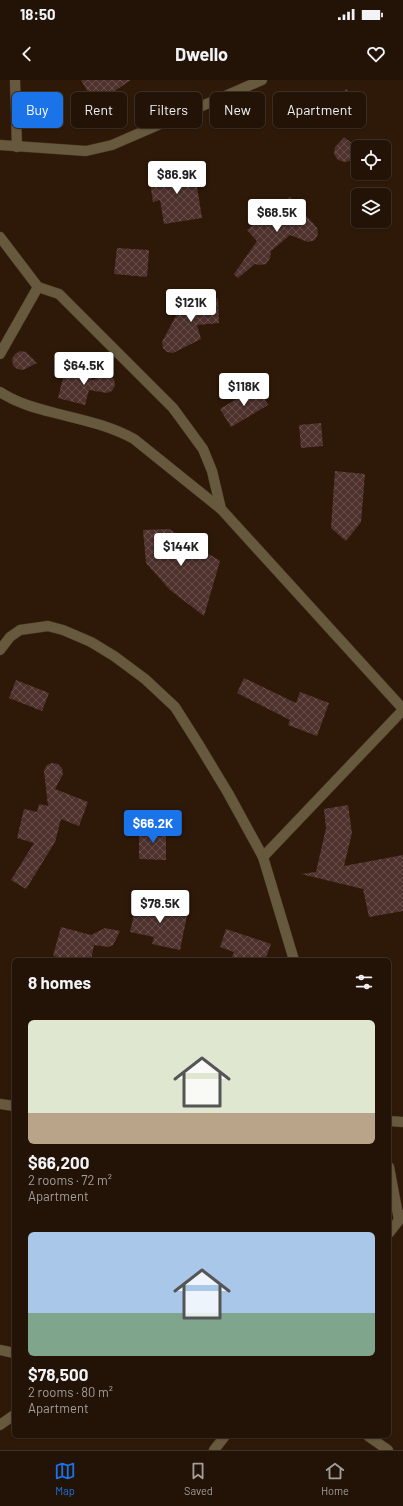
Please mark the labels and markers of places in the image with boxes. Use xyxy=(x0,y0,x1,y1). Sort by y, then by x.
pin: $86.9K xyxy=(144,161,210,195)
pin: $68.5K xyxy=(244,199,310,233)
pin: $121K xyxy=(163,289,219,323)
pin: $64.5K xyxy=(51,352,117,386)
pin: $118K xyxy=(216,373,272,407)
pin: $144K xyxy=(153,533,209,567)
pin: $66.2K xyxy=(120,810,186,844)
pin: $78.5K xyxy=(127,890,193,924)

